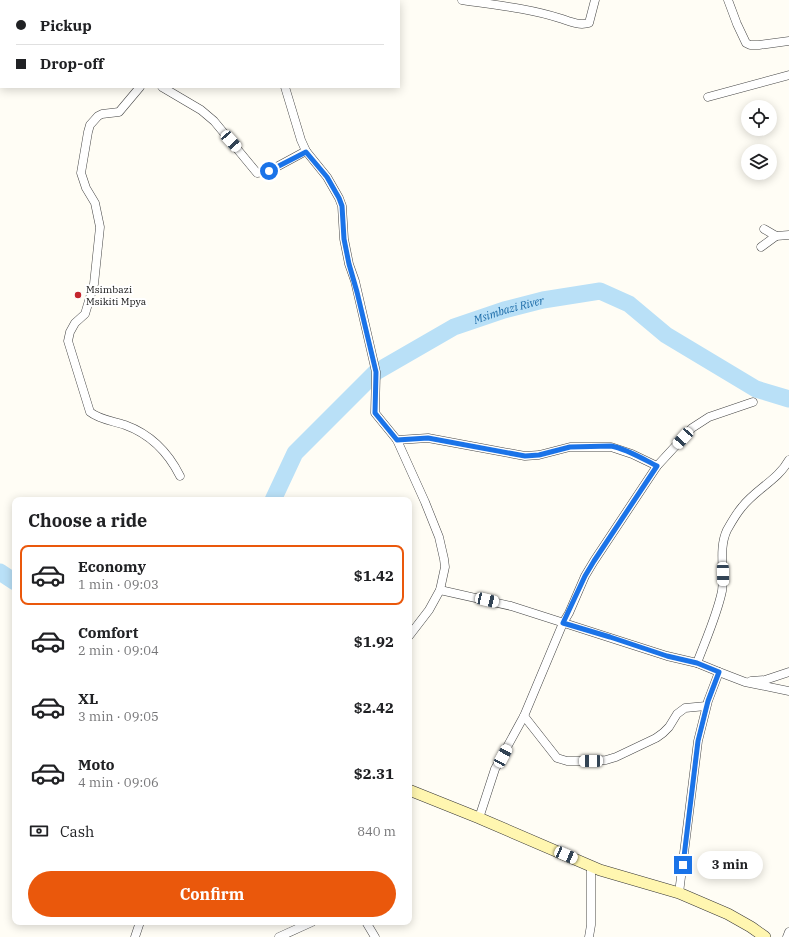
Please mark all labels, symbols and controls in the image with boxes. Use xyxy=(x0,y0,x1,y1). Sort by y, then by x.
text: Pickup xyxy=(40,16,92,35)
text: Drop-off xyxy=(40,54,104,73)
map controls xyxy=(741,100,777,180)
button: locate xyxy=(741,100,777,136)
car xyxy=(219,128,243,154)
button: layers xyxy=(741,144,777,180)
route start xyxy=(260,162,278,180)
place label: Msimbazi Msikiti Mpya xyxy=(86,283,147,308)
marker: Msimbazi Msikiti Mpya xyxy=(73,290,83,300)
water label: Msimbazi River xyxy=(471,293,547,327)
car xyxy=(671,425,695,451)
text: Choose a ride xyxy=(28,509,147,532)
icon: car xyxy=(30,557,66,593)
text: Economy xyxy=(78,557,146,576)
car xyxy=(717,562,729,586)
text: $1.42 xyxy=(354,566,394,585)
text: 1 min · 09:03 xyxy=(78,576,159,593)
car xyxy=(474,591,500,609)
icon: car xyxy=(30,623,66,659)
text: Comfort xyxy=(78,623,138,642)
text: $1.92 xyxy=(354,632,394,651)
text: 2 min · 09:04 xyxy=(78,642,159,659)
icon: car xyxy=(30,689,66,725)
text: XL xyxy=(78,689,98,708)
text: $2.42 xyxy=(354,698,394,717)
text: 3 min · 09:05 xyxy=(78,708,159,725)
car xyxy=(492,743,514,769)
icon: car xyxy=(30,755,66,791)
text: Moto xyxy=(78,755,115,774)
car xyxy=(579,755,603,767)
text: $2.31 xyxy=(354,764,394,783)
text: 4 min · 09:06 xyxy=(78,774,159,791)
icon: cash xyxy=(28,820,50,842)
text: Cash xyxy=(60,822,94,841)
text: 840 m xyxy=(357,823,396,840)
car xyxy=(553,845,579,865)
callout: 3 min xyxy=(697,851,763,879)
route end xyxy=(674,856,692,874)
text: 3 min xyxy=(712,856,748,873)
button: Confirm xyxy=(28,871,396,917)

